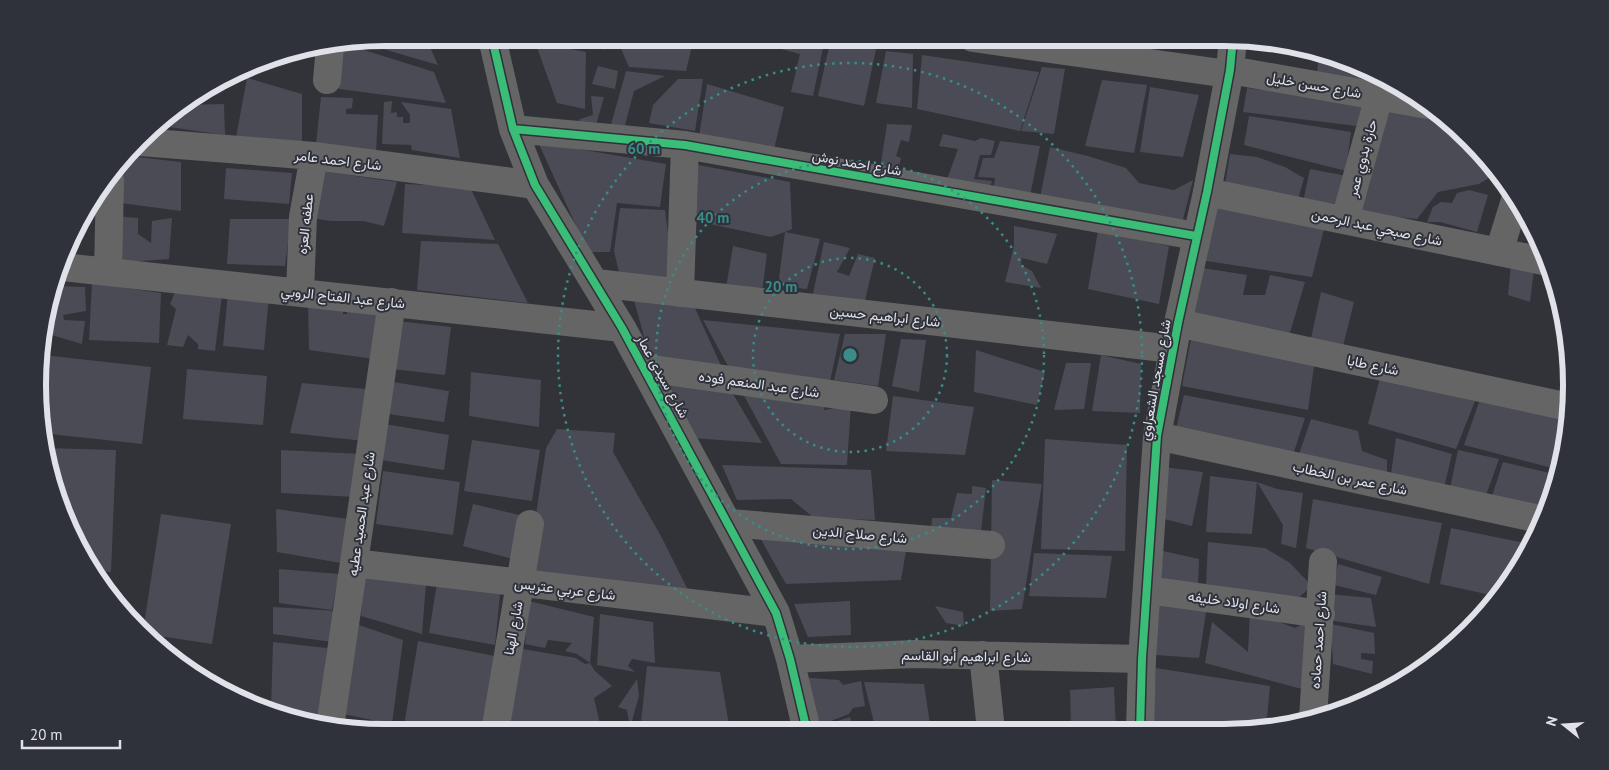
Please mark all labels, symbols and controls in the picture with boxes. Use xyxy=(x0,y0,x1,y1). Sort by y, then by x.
street label: شارع حسن خليل xyxy=(1265,68,1363,104)
street label: حارة بدوي عمر xyxy=(1343,117,1384,200)
text: 60 m xyxy=(628,139,660,158)
street label: شارع احمد عامر xyxy=(292,146,383,176)
street label: شارع احمد نوش xyxy=(811,146,903,182)
street label: عطفه العزه xyxy=(293,193,317,255)
street label: شارع صبحي عبد الرحمن xyxy=(1309,204,1444,253)
text: 40 m xyxy=(697,208,729,227)
text: 20 m xyxy=(765,277,797,296)
street label: شارع عبد الفتاح الروبي xyxy=(280,282,406,315)
street label: شارع ابراهيم حسين xyxy=(829,301,941,333)
street label: شارع مسجد الشعراوي xyxy=(1135,318,1177,443)
street label: شارع سيدى عمار xyxy=(630,330,693,422)
centre of rings xyxy=(841,346,859,364)
street label: شارع طابا xyxy=(1345,351,1401,381)
street label: شارع عبد المنعم فوده xyxy=(697,367,821,403)
street label: شارع عبد الحميد عطيه xyxy=(343,451,381,578)
street label: شارع عمر بن الخطاب xyxy=(1291,457,1409,501)
street label: شارع صلاح الدين xyxy=(812,521,908,549)
street label: شارع عربي عتريس xyxy=(513,574,617,607)
street label: شارع اولاد خليفه xyxy=(1186,587,1281,619)
street label: شارع احمد حماده xyxy=(1306,590,1332,690)
street label: شارع الهنا xyxy=(499,600,529,657)
street label: شارع ابراهيم أبو القاسم xyxy=(901,646,1031,668)
north arrow xyxy=(1539,700,1589,750)
text: N xyxy=(1542,714,1562,728)
scale bar xyxy=(22,718,120,750)
text: 20 m xyxy=(30,725,63,744)

